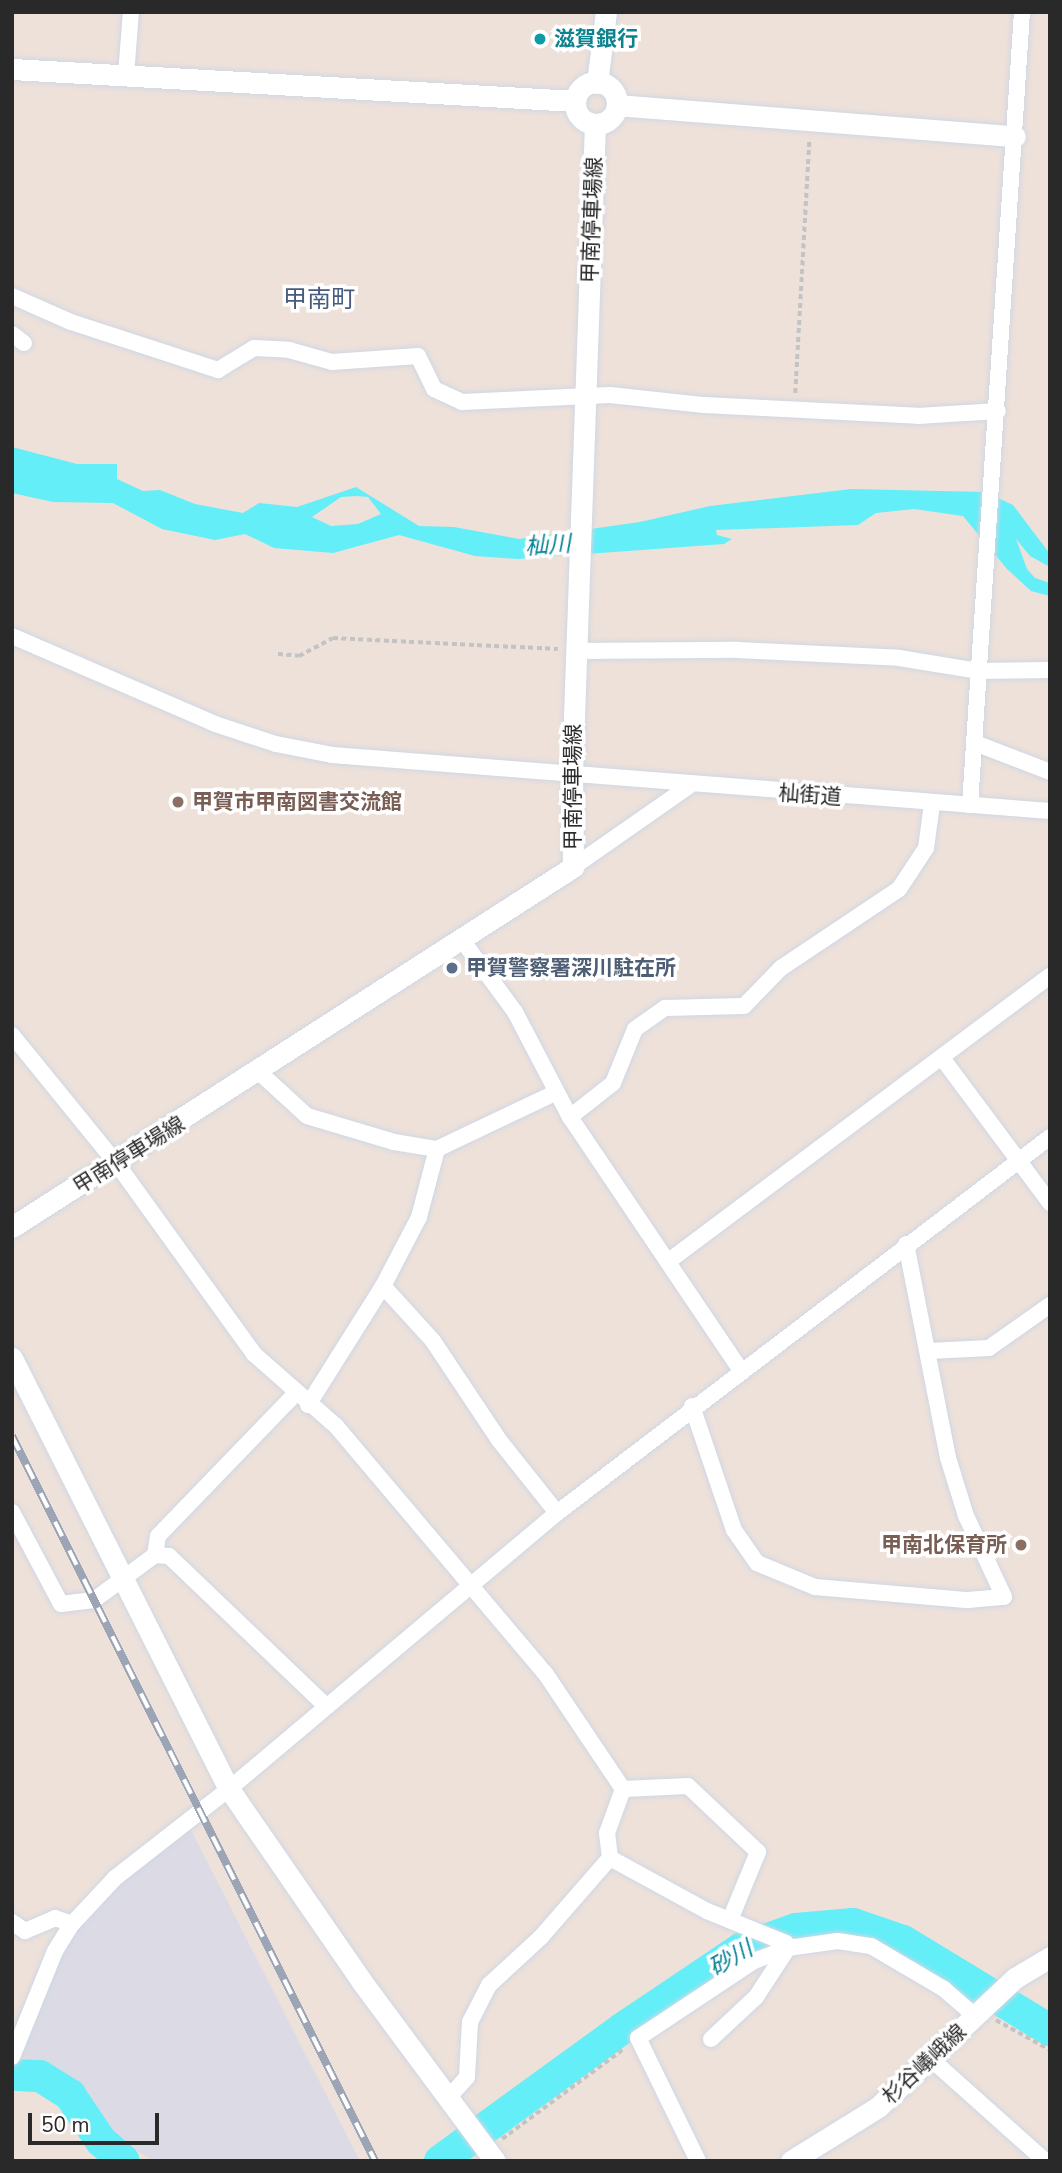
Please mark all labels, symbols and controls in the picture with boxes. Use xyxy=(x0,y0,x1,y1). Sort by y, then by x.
place label: 滋賀銀行 xyxy=(554,26,638,52)
marker: 滋賀銀行 xyxy=(532,31,548,47)
street label: 甲南停車場線 xyxy=(577,157,607,283)
district label: 甲南町 xyxy=(283,286,355,314)
water label: 杣川 xyxy=(524,531,572,561)
street label: 甲南停車場線 xyxy=(560,724,586,850)
street label: 杣街道 xyxy=(778,780,842,810)
place label: 甲賀市甲南図書交流館 xyxy=(192,789,402,815)
marker: 甲賀市甲南図書交流館 xyxy=(170,794,186,810)
place label: 甲賀警察署深川駐在所 xyxy=(466,955,676,981)
marker: 甲賀警察署深川駐在所 xyxy=(444,960,460,976)
street label: 甲南停車場線 xyxy=(69,1111,189,1199)
place label: 甲南北保育所 xyxy=(881,1532,1007,1558)
marker: 甲南北保育所 xyxy=(1013,1537,1029,1553)
water label: 砂川 xyxy=(704,1936,758,1982)
street label: 杉谷嶬峨線 xyxy=(877,2019,971,2109)
scale bar xyxy=(32,2100,163,2144)
text: 50 m xyxy=(41,2111,90,2139)

